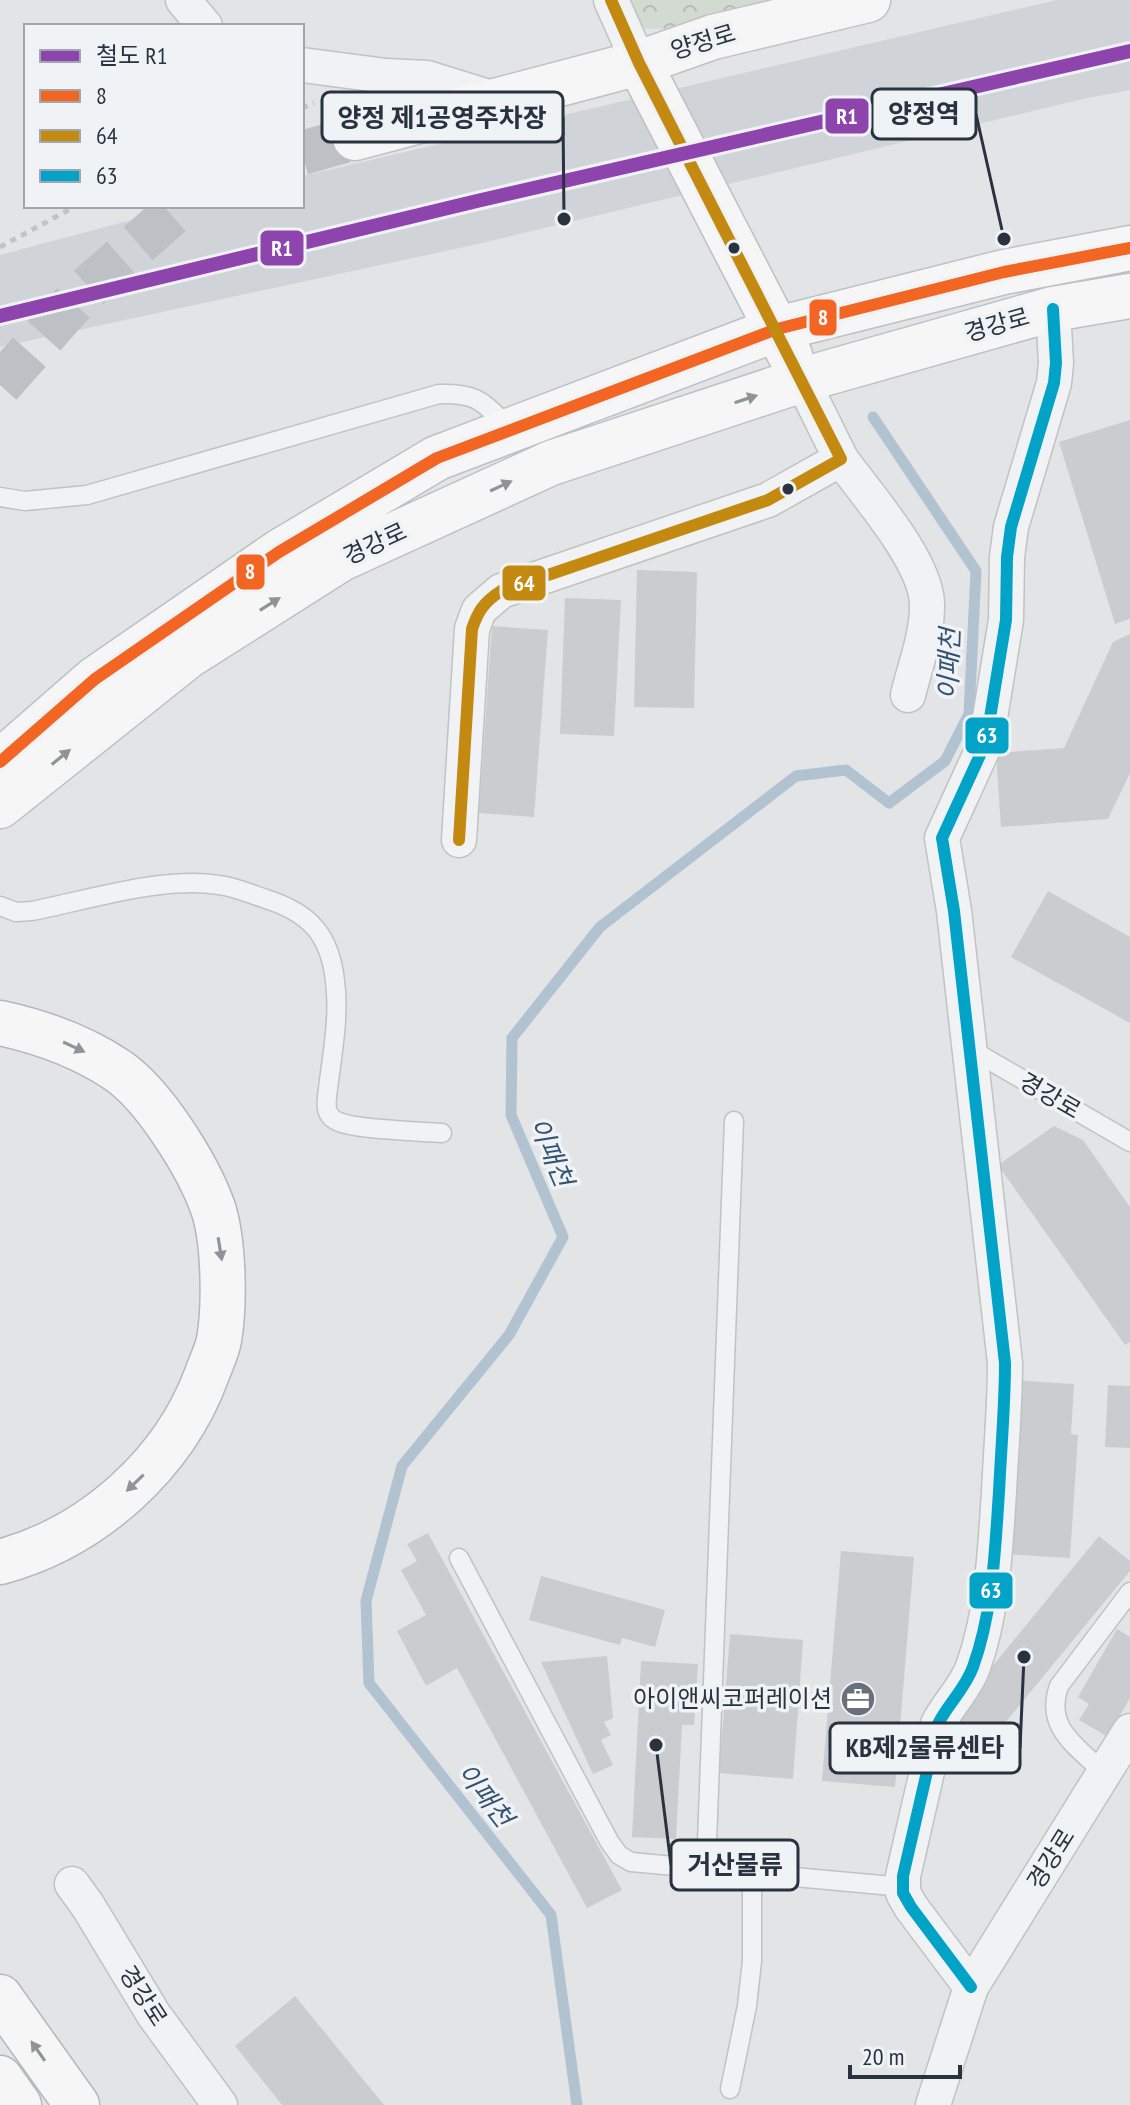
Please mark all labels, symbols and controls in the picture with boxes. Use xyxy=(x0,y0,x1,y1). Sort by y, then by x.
street label: 양정로 xyxy=(667,17,739,66)
legend xyxy=(24,24,304,208)
text: 철도 R1 xyxy=(96,40,168,71)
text: 8 xyxy=(96,80,107,111)
callout: 양정역 xyxy=(872,89,976,139)
callout: 양정 제1공영주차장 xyxy=(322,92,563,142)
line badge: R1 xyxy=(824,97,870,135)
text: 양정역 xyxy=(888,97,960,130)
text: 양정 제1공영주차장 xyxy=(337,101,547,134)
text: R1 xyxy=(836,102,858,130)
text: 64 xyxy=(96,120,118,151)
text: 63 xyxy=(96,160,118,191)
line badge: R1 xyxy=(259,229,305,267)
text: R1 xyxy=(271,234,293,262)
unlabelled marker xyxy=(726,240,742,256)
line badge: 8 xyxy=(808,298,838,337)
street label: 경강로 xyxy=(961,300,1033,349)
text: 8 xyxy=(818,303,828,331)
one-way arrow xyxy=(734,392,758,404)
one-way arrow xyxy=(490,479,513,493)
unlabelled marker xyxy=(780,481,796,497)
street label: 경강로 xyxy=(338,515,411,572)
line badge: 8 xyxy=(235,553,266,591)
text: 8 xyxy=(245,557,255,585)
line badge: 64 xyxy=(501,564,547,602)
text: 64 xyxy=(513,569,535,597)
one-way arrow xyxy=(259,597,281,611)
water label: 이패천 xyxy=(931,624,966,700)
line badge: 63 xyxy=(964,716,1010,755)
text: 63 xyxy=(976,721,998,749)
one-way arrow xyxy=(51,750,71,766)
one-way arrow xyxy=(62,1040,85,1054)
street label: 경강로 xyxy=(1014,1066,1087,1126)
water label: 이패천 xyxy=(522,1112,582,1194)
one-way arrow xyxy=(214,1237,226,1262)
one-way arrow xyxy=(126,1473,145,1492)
line badge: 63 xyxy=(968,1571,1014,1610)
text: 63 xyxy=(980,1576,1002,1604)
office icon: 아이앤씨코퍼레이션 xyxy=(839,1680,877,1718)
place label: 아이앤씨코퍼레이션 xyxy=(633,1683,832,1714)
callout: KB제2물류센타 xyxy=(830,1723,1020,1773)
text: KB제2물류센타 xyxy=(846,1731,1004,1764)
water label: 이패천 xyxy=(450,1756,522,1836)
street label: 경강로 xyxy=(1020,1822,1081,1895)
callout: 거산물류 xyxy=(671,1840,798,1890)
text: 거산물류 xyxy=(687,1848,783,1881)
street label: 경강로 xyxy=(112,1960,174,2032)
scale bar xyxy=(850,2029,960,2079)
one-way arrow xyxy=(30,2040,46,2062)
text: 20 m xyxy=(862,2041,904,2072)

